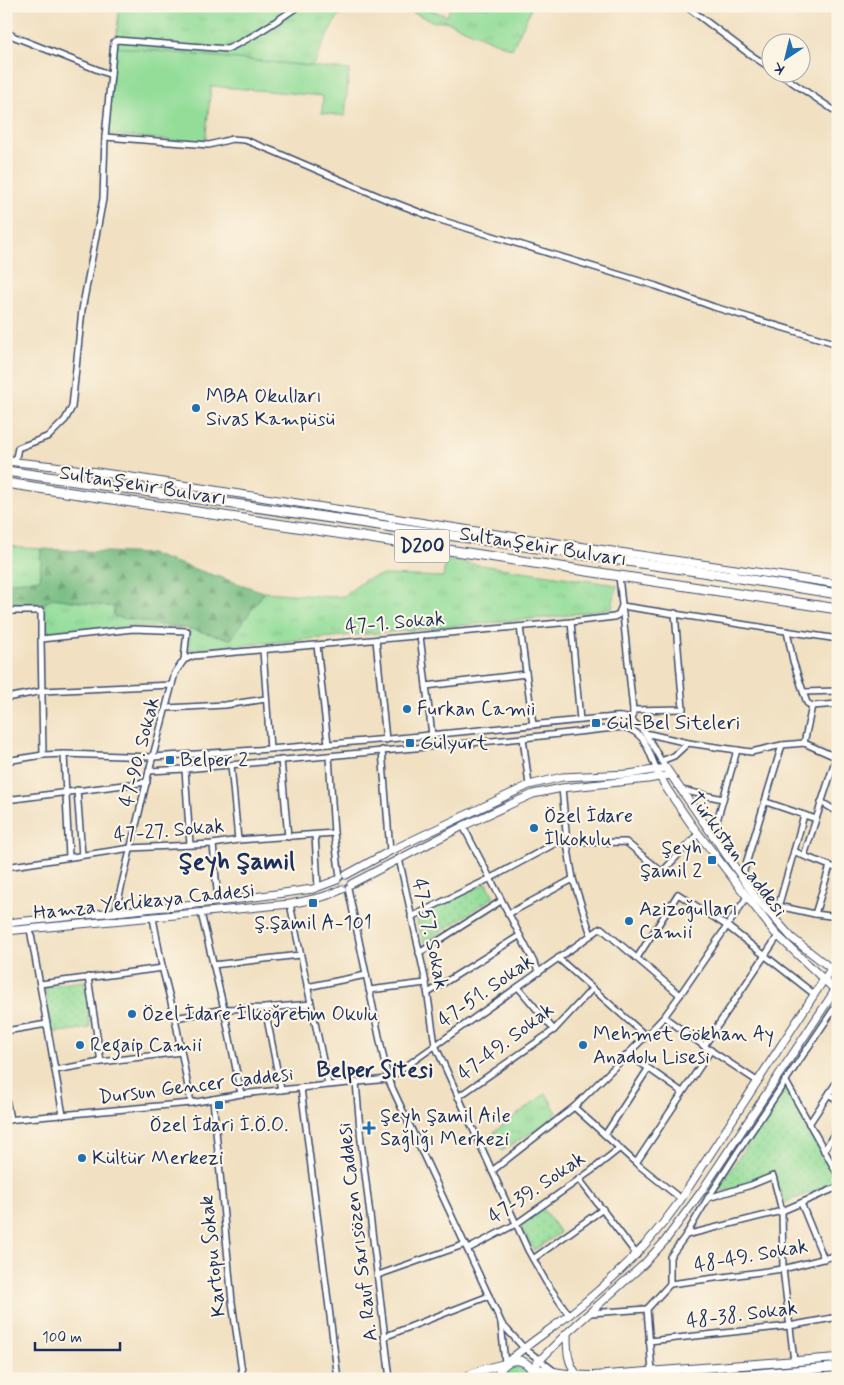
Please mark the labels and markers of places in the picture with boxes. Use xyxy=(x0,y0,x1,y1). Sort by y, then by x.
place label: MBA Okulları Sivas Kampüsü xyxy=(206,383,335,433)
marker: MBA Okulları Sivas Kampüsü xyxy=(190,402,202,414)
place label: Furkan Camii xyxy=(417,696,536,723)
marker: Furkan Camii xyxy=(401,703,413,715)
place label: Gül-Bel Siteleri xyxy=(606,710,740,737)
marker: Gül-Bel Siteleri xyxy=(590,717,602,729)
place label: Gülyurt xyxy=(420,730,488,757)
marker: Gülyurt xyxy=(404,737,416,749)
place label: Belper 2 xyxy=(180,747,248,774)
marker: Belper 2 xyxy=(164,754,176,766)
place label: Özel İdare İlkokulu xyxy=(544,803,633,853)
marker: Özel İdare İlkokulu xyxy=(528,822,540,834)
place label: Şeyh Şamil 2 xyxy=(640,835,702,885)
marker: Şeyh Şamil 2 xyxy=(706,854,718,866)
place label: Azizoğulları Camii xyxy=(639,896,738,946)
marker: Ş.Şamil A-101 xyxy=(307,897,319,909)
place label: Ş.Şamil A-101 xyxy=(254,910,372,937)
marker: Azizoğulları Camii xyxy=(623,915,635,927)
place label: Özel İdare İlköğretim Okulu xyxy=(142,1001,378,1028)
marker: Özel İdare İlköğretim Okulu xyxy=(126,1008,138,1020)
place label: Mehmet Gökhan Ay Anadolu Lisesi xyxy=(593,1021,774,1071)
place label: Regaip Camii xyxy=(90,1032,202,1061)
marker: Regaip Camii xyxy=(74,1039,86,1051)
marker: Mehmet Gökhan Ay Anadolu Lisesi xyxy=(577,1039,589,1051)
marker: Özel İdari İ.Ö.O. xyxy=(213,1099,225,1111)
place label: Şeyh Şamil Aile Sağlığı Merkezi xyxy=(380,1103,511,1153)
place label: Özel İdari İ.Ö.O. xyxy=(150,1112,288,1139)
marker: Şeyh Şamil Aile Sağlığı Merkezi xyxy=(362,1121,376,1135)
place label: Kültür Merkezi xyxy=(92,1145,223,1172)
marker: Kültür Merkezi xyxy=(76,1152,88,1164)

